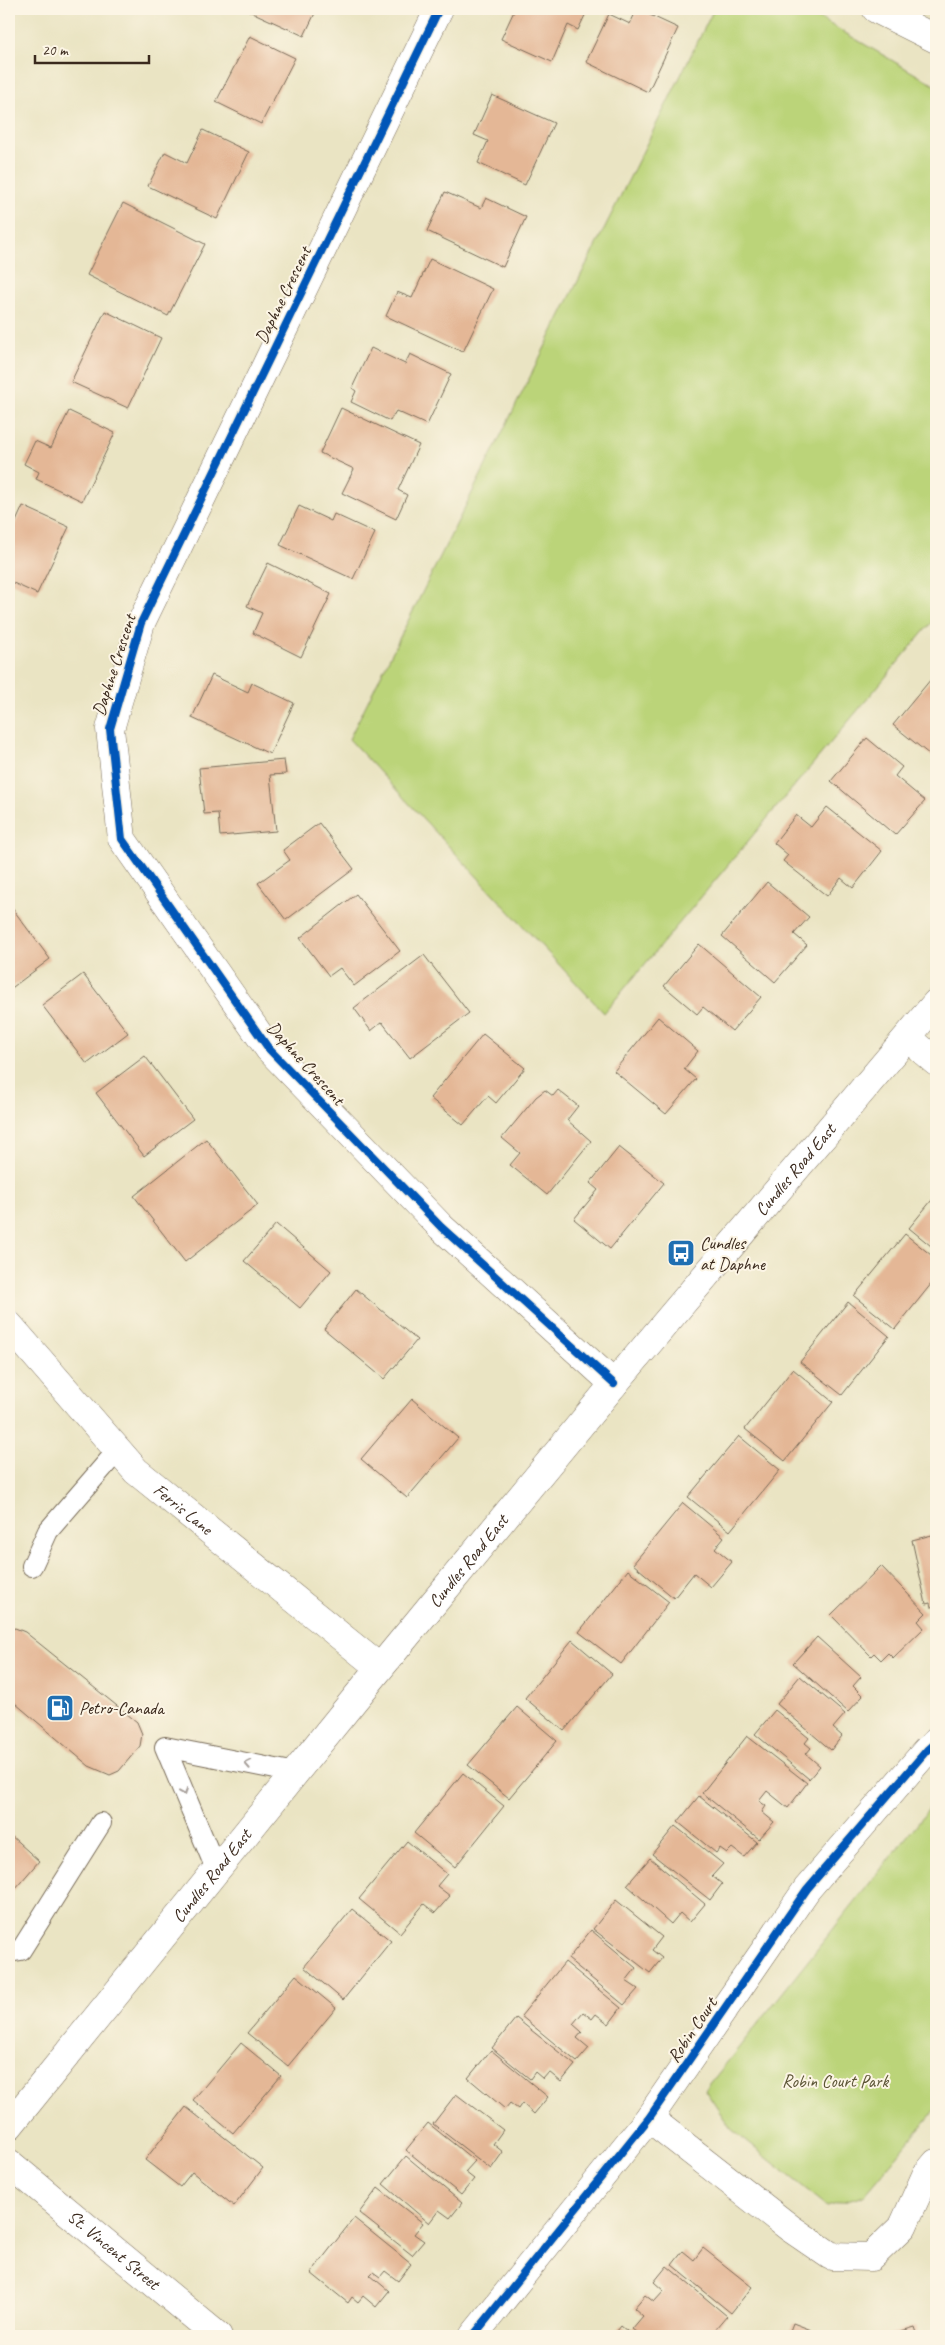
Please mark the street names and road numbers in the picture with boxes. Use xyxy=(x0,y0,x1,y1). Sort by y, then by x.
street label: Daphne Crescent xyxy=(250,241,317,347)
street label: Daphne Crescent xyxy=(87,610,141,718)
street label: Daphne Crescent xyxy=(263,1017,351,1111)
street label: Cundles Road East xyxy=(750,1118,842,1220)
street label: Ferris Lane xyxy=(149,1479,218,1540)
street label: Cundles Road East xyxy=(424,1509,514,1612)
street label: Cundles Road East xyxy=(167,1823,257,1927)
street label: Robin Court xyxy=(662,1992,723,2067)
street label: St. Vincent Street xyxy=(63,2205,166,2295)

